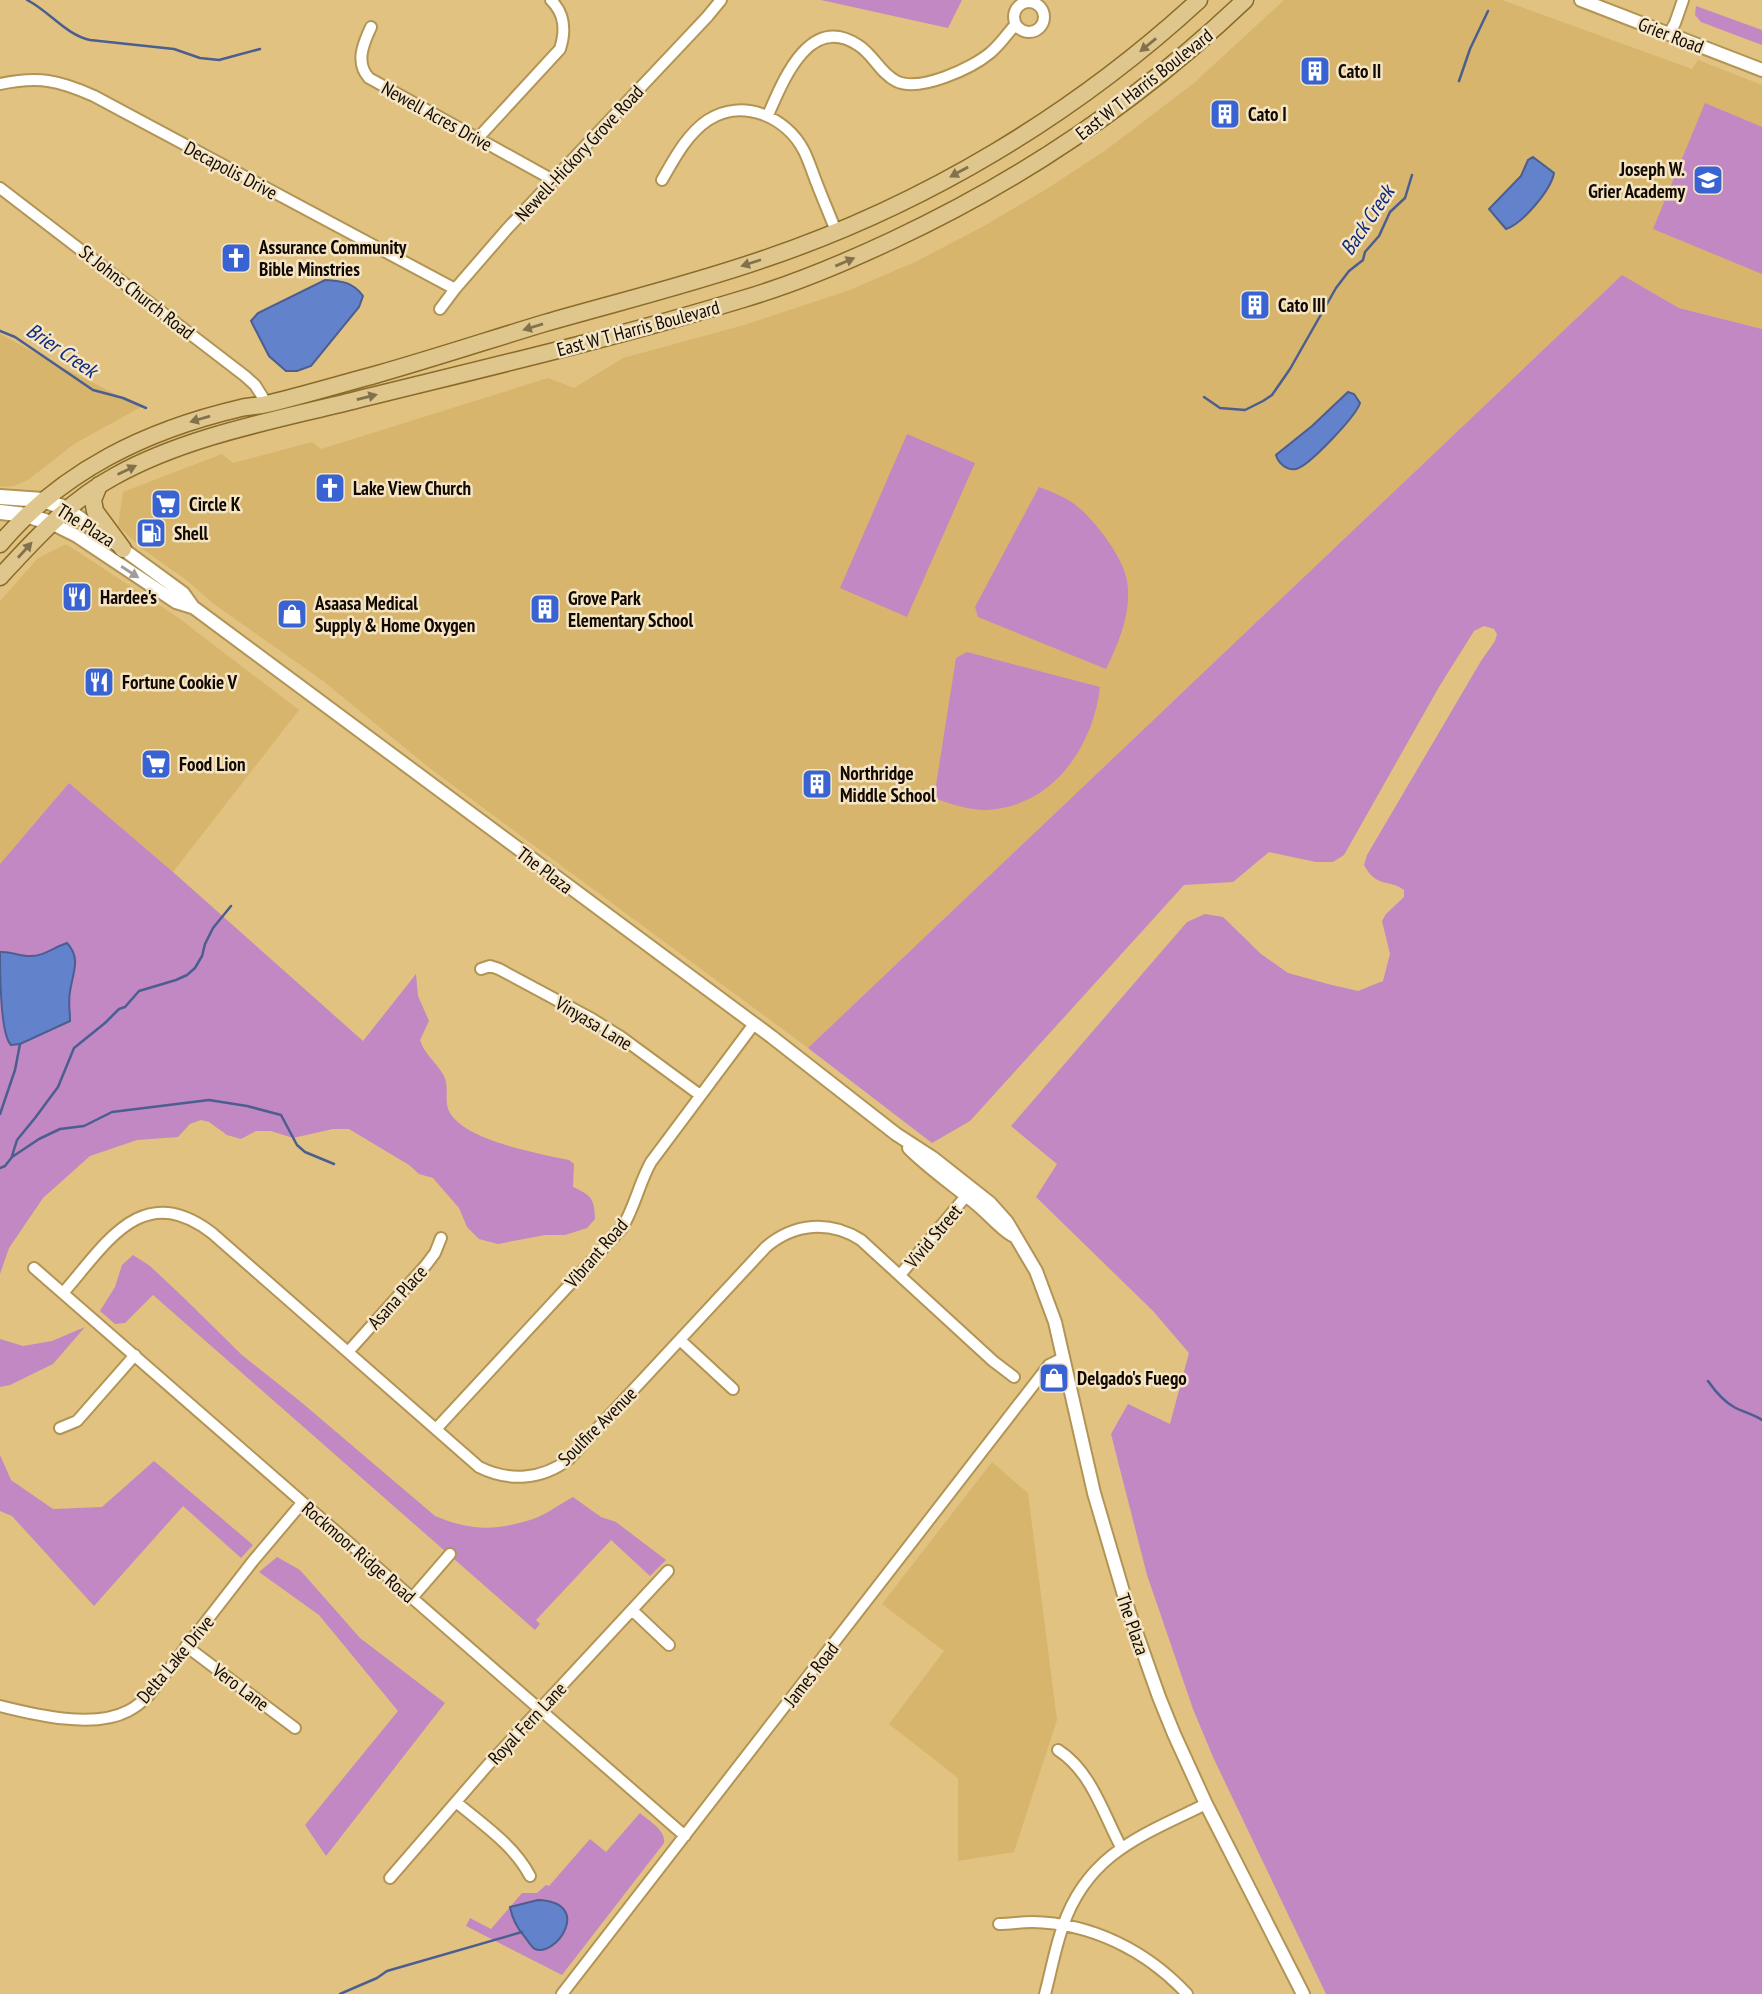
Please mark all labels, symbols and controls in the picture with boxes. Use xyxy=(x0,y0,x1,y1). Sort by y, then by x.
street label: Grier Road xyxy=(1635,12,1707,58)
street label: East W T Harris Boulevard xyxy=(1071,23,1217,145)
one-way arrow xyxy=(1139,37,1156,52)
building icon: Cato II xyxy=(1298,54,1332,88)
place label: Cato II xyxy=(1338,59,1381,83)
street label: Newell Acres Drive xyxy=(378,76,497,156)
street label: Newell-Hickory Grove Road xyxy=(510,80,648,226)
building icon: Cato I xyxy=(1208,97,1242,131)
place label: Cato I xyxy=(1248,102,1287,126)
street label: Decapolis Drive xyxy=(180,135,282,205)
place label: Joseph W. Grier Academy xyxy=(1588,157,1685,203)
school or university icon: Joseph W. Grier Academy xyxy=(1691,163,1725,197)
one-way arrow xyxy=(950,166,969,178)
water label: Back Creek xyxy=(1334,178,1402,260)
place label: Assurance Community Bible Minstries xyxy=(258,235,407,281)
street label: St Johns Church Road xyxy=(75,240,199,344)
church icon: Assurance Community Bible Minstries xyxy=(219,241,253,275)
one-way arrow xyxy=(834,256,855,267)
one-way arrow xyxy=(741,258,762,269)
building icon: Cato III xyxy=(1238,288,1272,322)
place label: Cato III xyxy=(1278,293,1326,317)
street label: East W T Harris Boulevard xyxy=(554,295,722,361)
water label: Brier Creek xyxy=(21,317,105,385)
one-way arrow xyxy=(522,322,543,332)
one-way arrow xyxy=(356,391,378,402)
one-way arrow xyxy=(190,415,211,425)
one-way arrow xyxy=(117,464,137,476)
church icon: Lake View Church xyxy=(313,471,347,505)
place label: Lake View Church xyxy=(353,476,471,500)
supermarket icon: Circle K xyxy=(149,487,183,521)
place label: Circle K xyxy=(189,492,241,516)
street label: The Plaza xyxy=(53,498,119,552)
fuel station icon: Shell xyxy=(134,516,168,550)
place label: Shell xyxy=(174,521,209,545)
one-way arrow xyxy=(17,541,33,559)
one-way arrow xyxy=(120,566,139,579)
restaurant icon: Hardee's xyxy=(60,580,94,614)
place label: Hardee's xyxy=(100,585,157,609)
place label: Grove Park Elementary School xyxy=(568,586,693,632)
place label: Asaasa Medical Supply & Home Oxygen xyxy=(314,591,475,637)
building icon: Grove Park Elementary School xyxy=(528,592,562,626)
shop icon: Asaasa Medical Supply & Home Oxygen xyxy=(275,597,309,631)
restaurant icon: Fortune Cookie V xyxy=(82,665,116,699)
place label: Fortune Cookie V xyxy=(122,670,237,694)
supermarket icon: Food Lion xyxy=(139,747,173,781)
place label: Food Lion xyxy=(179,752,246,776)
place label: Northridge Middle School xyxy=(840,761,936,807)
building icon: Northridge Middle School xyxy=(800,767,834,801)
street label: The Plaza xyxy=(512,841,578,899)
street label: Vinyasa Lane xyxy=(550,990,637,1055)
street label: Vivid Street xyxy=(899,1199,967,1274)
street label: Vibrant Road xyxy=(559,1213,633,1293)
street label: Asana Place xyxy=(362,1260,432,1334)
shop icon: Delgado's Fuego xyxy=(1037,1361,1071,1395)
place label: Delgado's Fuego xyxy=(1077,1366,1187,1390)
street label: Soulfire Avenue xyxy=(552,1381,642,1471)
street label: Rockmoor Ridge Road xyxy=(297,1496,421,1608)
street label: The Plaza xyxy=(1111,1590,1155,1658)
street label: Delta Lake Drive xyxy=(131,1610,219,1708)
street label: James Road xyxy=(778,1637,844,1712)
street label: Vero Lane xyxy=(207,1657,274,1716)
street label: Royal Fern Lane xyxy=(483,1677,571,1769)

